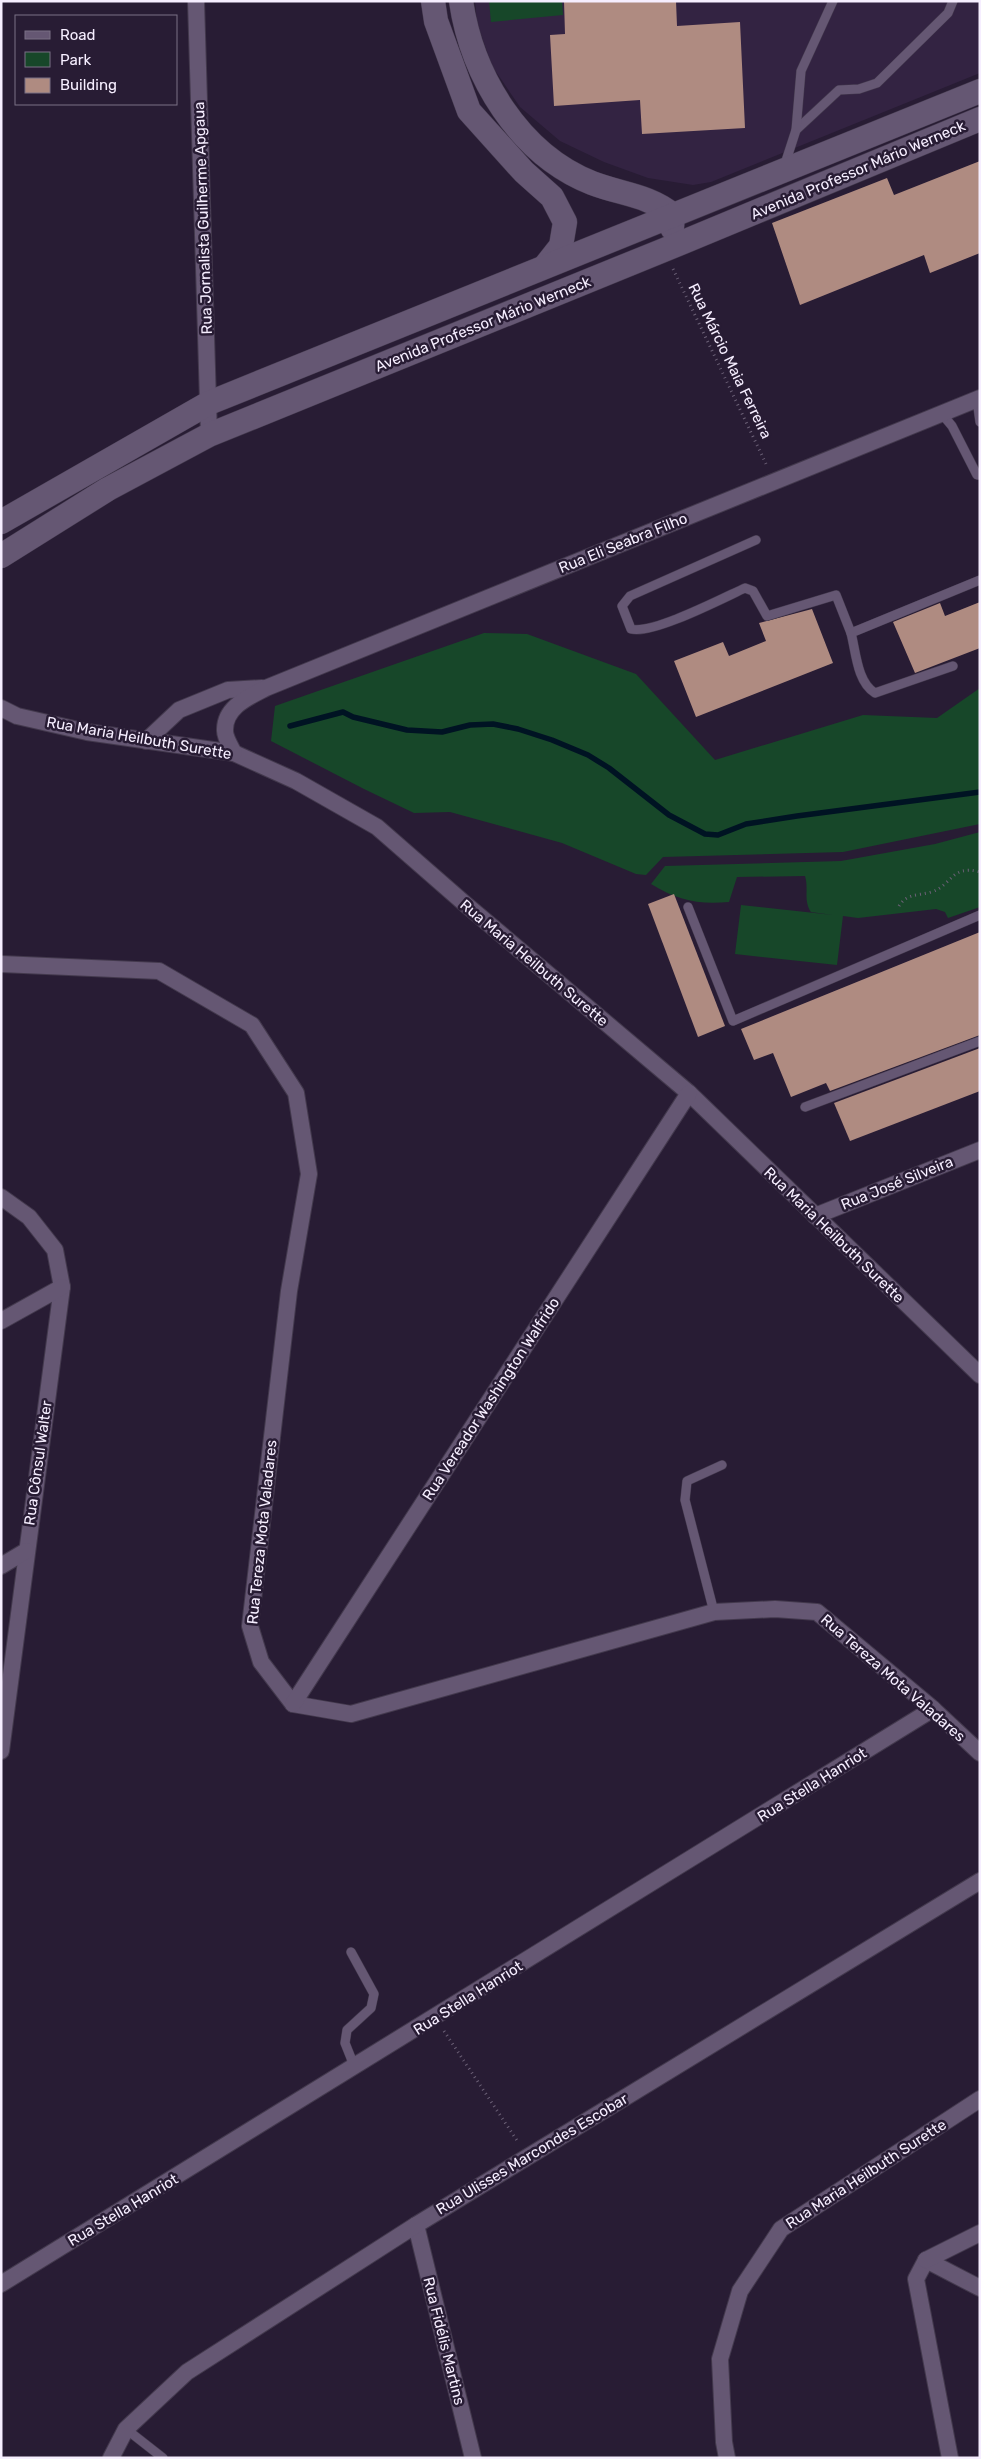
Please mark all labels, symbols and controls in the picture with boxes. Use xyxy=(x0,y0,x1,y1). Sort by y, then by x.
legend xyxy=(15,15,178,105)
text: Road xyxy=(60,26,96,44)
text: Park xyxy=(60,51,91,69)
text: Building xyxy=(60,76,117,94)
street label: Rua Jornalista Guilherme Apgaua xyxy=(190,101,216,335)
street label: Avenida Professor Mário Werneck xyxy=(748,116,968,223)
street label: Avenida Professor Mário Werneck xyxy=(372,272,594,376)
street label: Rua Márcio Maia Ferreira xyxy=(685,280,775,442)
street label: Rua Eli Seabra Filho xyxy=(556,509,690,577)
street label: Rua Maria Heilbuth Surette xyxy=(45,713,233,763)
street label: Rua Maria Heilbuth Surette xyxy=(456,896,612,1030)
street label: Rua José Silveira xyxy=(838,1152,956,1214)
street label: Rua Maria Heilbuth Surette xyxy=(760,1163,908,1307)
street label: Rua Vereador Washington Walfrido xyxy=(419,1294,563,1504)
street label: Rua Cônsul Walter xyxy=(20,1399,56,1527)
street label: Rua Tereza Mota Valadares xyxy=(243,1438,281,1625)
street label: Rua Tereza Mota Valadares xyxy=(817,1610,969,1746)
street label: Rua Stella Hanriot xyxy=(754,1744,870,1826)
street label: Rua Stella Hanriot xyxy=(410,1957,526,2039)
street label: Rua Ulisses Marcondes Escobar xyxy=(433,2089,631,2219)
street label: Rua Maria Heilbuth Surette xyxy=(782,2115,950,2233)
street label: Rua Stella Hanriot xyxy=(65,2170,182,2250)
street label: Rua Fidélis Martins xyxy=(419,2275,469,2407)

